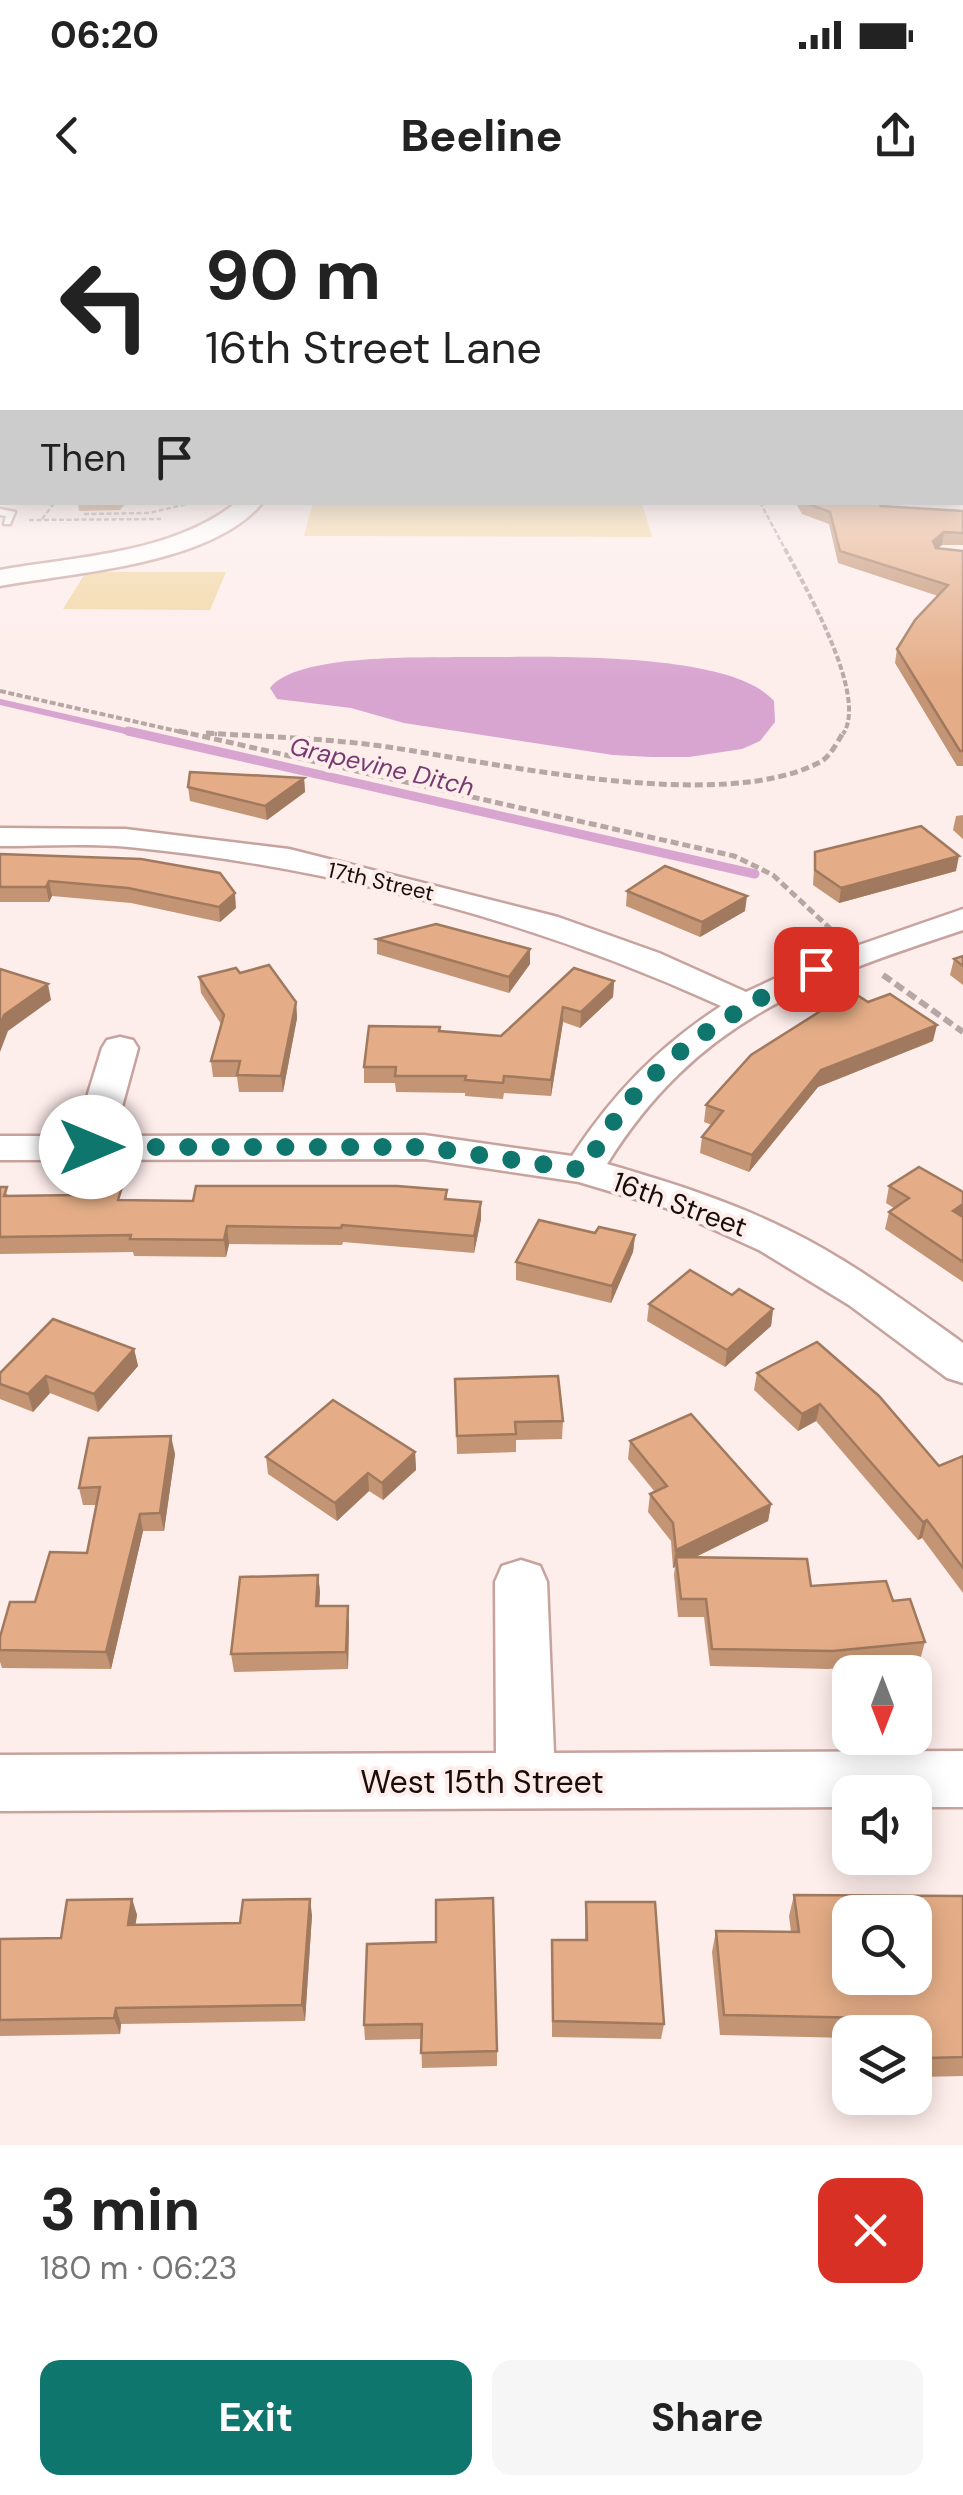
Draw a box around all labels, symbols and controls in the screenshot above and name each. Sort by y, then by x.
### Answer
text: 06:20 [50,10,159,60]
text: Beeline [400,106,563,165]
icon: back [40,108,95,163]
icon: share [868,108,923,163]
text: 90 m [205,230,381,321]
icon: left [40,240,170,370]
text: 16th Street Lane [205,318,542,377]
icon: arrive [147,430,202,485]
text: Then [40,433,127,483]
water label: Grapevine Ditch [287,729,477,804]
street label: 17th Street [325,855,437,908]
pin [774,927,859,1012]
icon: arrive [789,942,844,997]
position arrow [39,1095,143,1199]
street label: 16th Street [608,1163,752,1246]
north arrow [832,1655,932,1755]
map controls [832,1655,932,2115]
street label: West 15th Street [360,1761,604,1803]
button: sound [832,1775,932,1875]
button: search [832,1895,932,1995]
button: layers [832,2015,932,2115]
text: 3 min [40,2170,200,2249]
button: close [818,2178,923,2283]
text: 180 m · 06:23 [40,2247,238,2289]
button: Exit [40,2360,472,2475]
button: Share [492,2360,923,2475]

